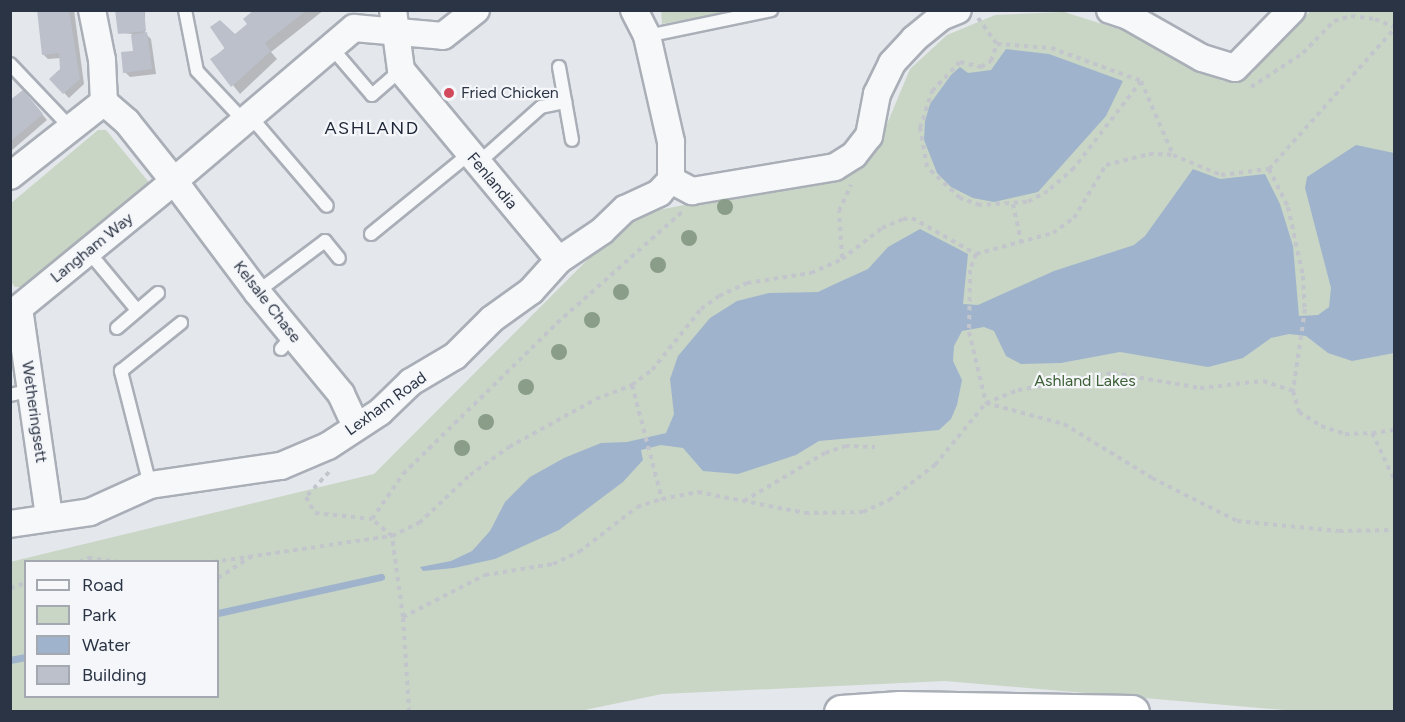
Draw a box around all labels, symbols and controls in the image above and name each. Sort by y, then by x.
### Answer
place label: Fried Chicken [461,83,559,103]
marker: Fried Chicken [442,86,456,100]
district label: ASHLAND [324,117,420,139]
street label: Fenlandia [463,149,521,213]
street label: Langham Way [47,209,137,287]
street label: Kelsale Chase [229,257,305,347]
street label: Wetheringsett [17,360,51,464]
street label: Lexham Road [341,368,431,440]
park label: Ashland Lakes [1034,371,1136,391]
legend [24,560,219,698]
text: Road [82,574,123,596]
text: Park [82,604,116,626]
text: Water [82,634,130,656]
text: Building [82,664,147,686]

